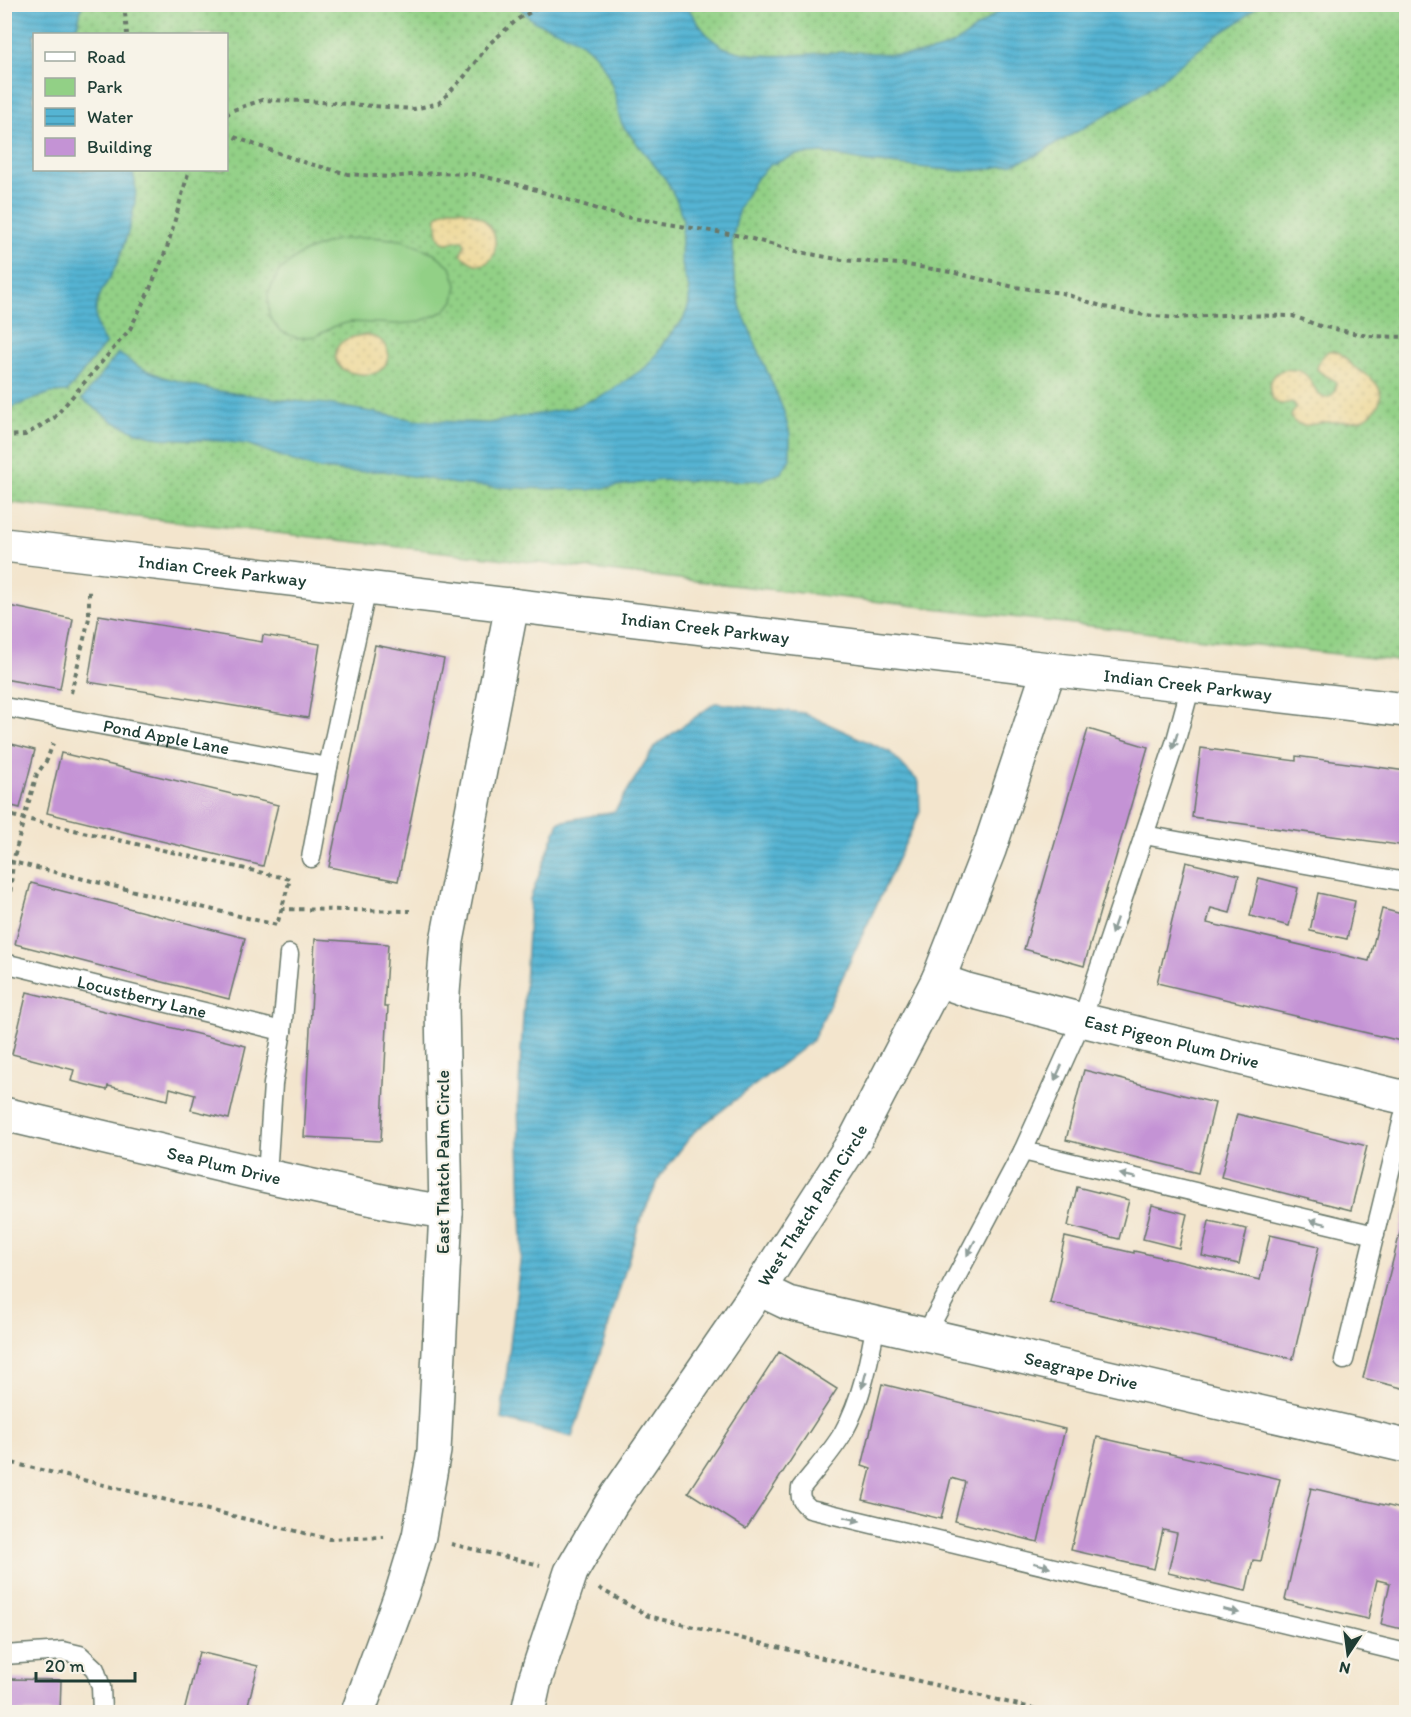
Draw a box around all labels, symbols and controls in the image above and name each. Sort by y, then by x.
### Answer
legend [33,33,228,171]
text: Road [87,46,126,68]
text: Park [87,76,122,98]
text: Water [87,106,133,128]
text: Building [87,136,153,158]
street label: Indian Creek Parkway [137,550,308,592]
street label: Indian Creek Parkway [620,607,791,649]
street label: Indian Creek Parkway [1102,664,1274,706]
street label: Pond Apple Lane [101,715,231,760]
one-way arrow [1170,732,1180,750]
one-way arrow [1108,917,1118,935]
street label: Locustberry Lane [75,970,209,1023]
street label: East Pigeon Plum Drive [1082,1010,1261,1073]
one-way arrow [1054,1065,1063,1082]
street label: East Thatch Palm Circle [432,1070,454,1254]
street label: West Thatch Palm Circle [753,1120,872,1290]
street label: Sea Plum Drive [165,1142,283,1190]
one-way arrow [1119,1171,1138,1181]
one-way arrow [1309,1216,1327,1226]
one-way arrow [966,1240,976,1257]
street label: Seagrape Drive [1022,1347,1140,1395]
one-way arrow [859,1371,868,1389]
one-way arrow [843,1514,861,1524]
one-way arrow [1032,1560,1051,1570]
one-way arrow [1222,1606,1240,1616]
north arrow [1318,1624,1378,1684]
scale bar [36,1645,135,1683]
text: 20 m [45,1655,85,1677]
text: N [1337,1658,1352,1679]

